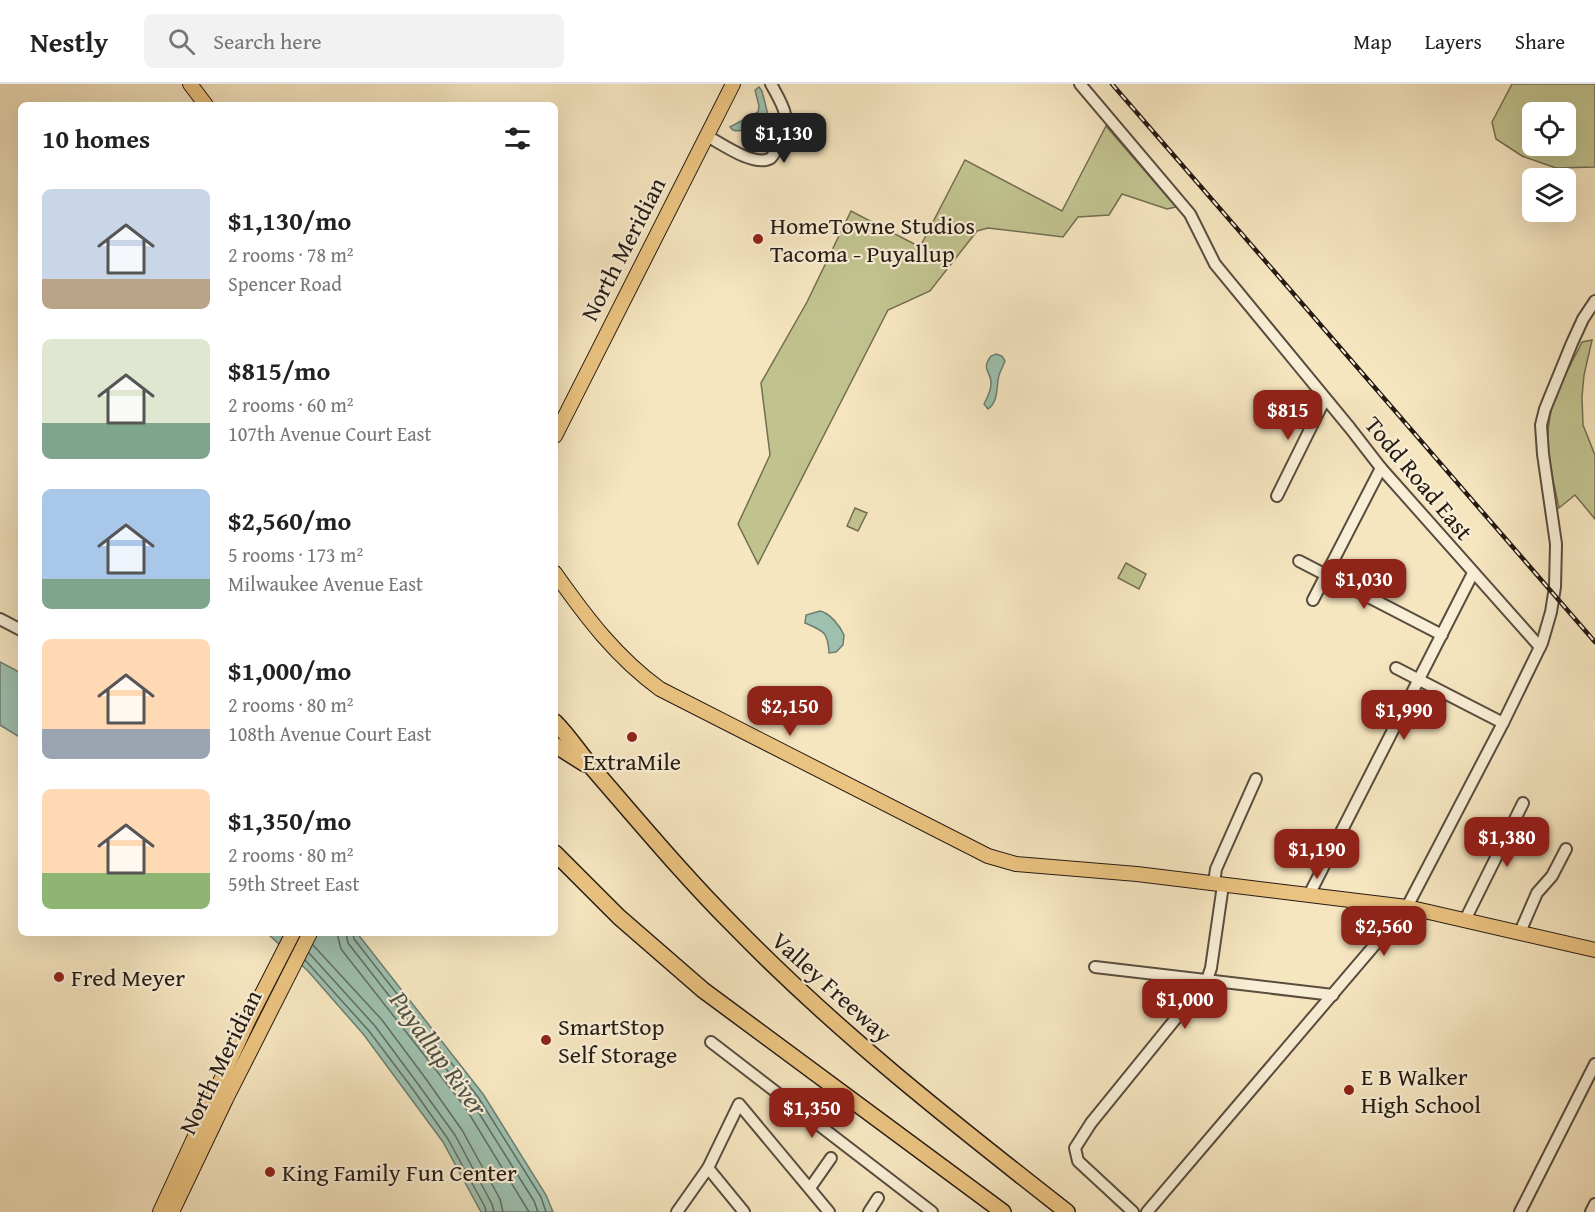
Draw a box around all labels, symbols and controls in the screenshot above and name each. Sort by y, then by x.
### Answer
search box [144,14,564,68]
text: Nestly [30,21,108,62]
icon: search [165,25,198,58]
text: Search here [213,25,322,57]
text: Map [1353,26,1392,57]
text: Layers [1425,26,1482,57]
text: Share [1515,26,1565,57]
map controls [1522,102,1576,222]
button: locate [1522,102,1576,156]
pin: $1,130 [735,113,833,164]
text: $1,130 [755,118,813,147]
text: 10 homes [42,119,150,158]
icon: filters [501,122,534,155]
button: layers [1522,168,1576,222]
street label: North Meridian [572,171,674,327]
text: $1,130/mo [228,201,351,240]
place label: HomeTowne Studios Tacoma - Puyallup [770,208,975,271]
icon: home [90,213,162,285]
marker: HomeTowne Studios Tacoma - Puyallup [751,232,765,246]
text: 2 rooms · 78 m² [228,240,354,269]
text: Spencer Road [228,269,342,298]
text: $815/mo [228,351,330,390]
icon: home [90,363,162,435]
text: 2 rooms · 60 m² [228,390,354,419]
pin: $815 [1252,390,1324,441]
text: $815 [1267,395,1309,424]
street label: Todd Road East [1357,408,1482,548]
text: 107th Avenue Court East [228,419,432,448]
text: $2,560/mo [228,501,351,540]
icon: home [90,513,162,585]
text: 5 rooms · 173 m² [228,540,363,569]
pin: $1,030 [1315,559,1413,610]
text: $1,030 [1335,564,1393,593]
text: Milwaukee Avenue East [228,569,423,598]
text: $1,000/mo [228,651,351,690]
icon: home [90,663,162,735]
pin: $2,150 [741,686,839,737]
text: 2 rooms · 80 m² [228,690,354,719]
pin: $1,990 [1355,690,1453,741]
text: $2,150 [761,691,819,720]
text: $1,990 [1375,695,1433,724]
text: 108th Avenue Court East [228,719,432,748]
marker: ExtraMile [625,730,639,744]
place label: ExtraMile [583,744,681,779]
text: $1,350/mo [228,801,351,840]
icon: home [90,813,162,885]
pin: $1,380 [1458,817,1556,868]
text: $1,380 [1478,822,1536,851]
pin: $1,190 [1268,829,1366,880]
text: $1,190 [1288,834,1346,863]
text: 2 rooms · 80 m² [228,840,354,869]
text: 59th Street East [228,869,360,898]
pin: $2,560 [1335,906,1433,957]
text: $2,560 [1355,911,1413,940]
street label: Valley Freeway [764,923,900,1051]
place label: Fred Meyer [71,960,185,995]
marker: Fred Meyer [52,970,66,984]
pin: $1,000 [1136,979,1234,1030]
water label: Puyallup River [380,982,498,1125]
street label: North Meridian [170,983,270,1140]
text: $1,000 [1156,984,1214,1013]
place label: SmartStop Self Storage [558,1009,677,1072]
marker: SmartStop Self Storage [539,1033,553,1047]
place label: E B Walker High School [1361,1059,1481,1122]
marker: E B Walker High School [1342,1083,1356,1097]
pin: $1,350 [763,1088,861,1139]
text: $1,350 [783,1093,841,1122]
place label: King Family Fun Center [282,1155,517,1190]
marker: King Family Fun Center [263,1165,277,1179]

